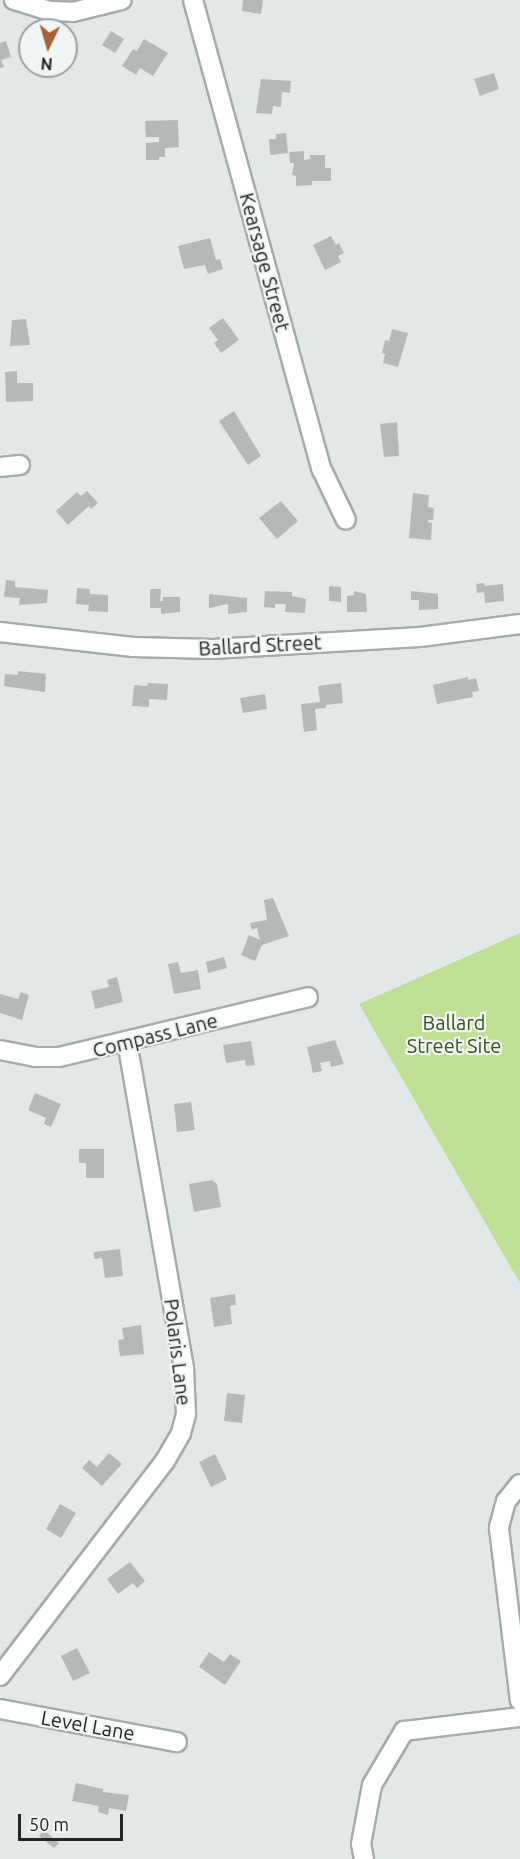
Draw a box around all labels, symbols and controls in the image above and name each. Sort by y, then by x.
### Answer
north arrow [18,18,78,78]
text: N [40,54,53,73]
street label: Kearsage Street [235,190,295,334]
street label: Ballard Street [198,630,322,660]
street label: Compass Lane [90,1008,220,1062]
park label: Ballard Street Site [407,1011,501,1058]
street label: Polaris Lane [160,1297,196,1407]
street label: Level Lane [39,1705,137,1745]
scale bar [21,1802,126,1840]
text: 50 m [29,1814,69,1834]

